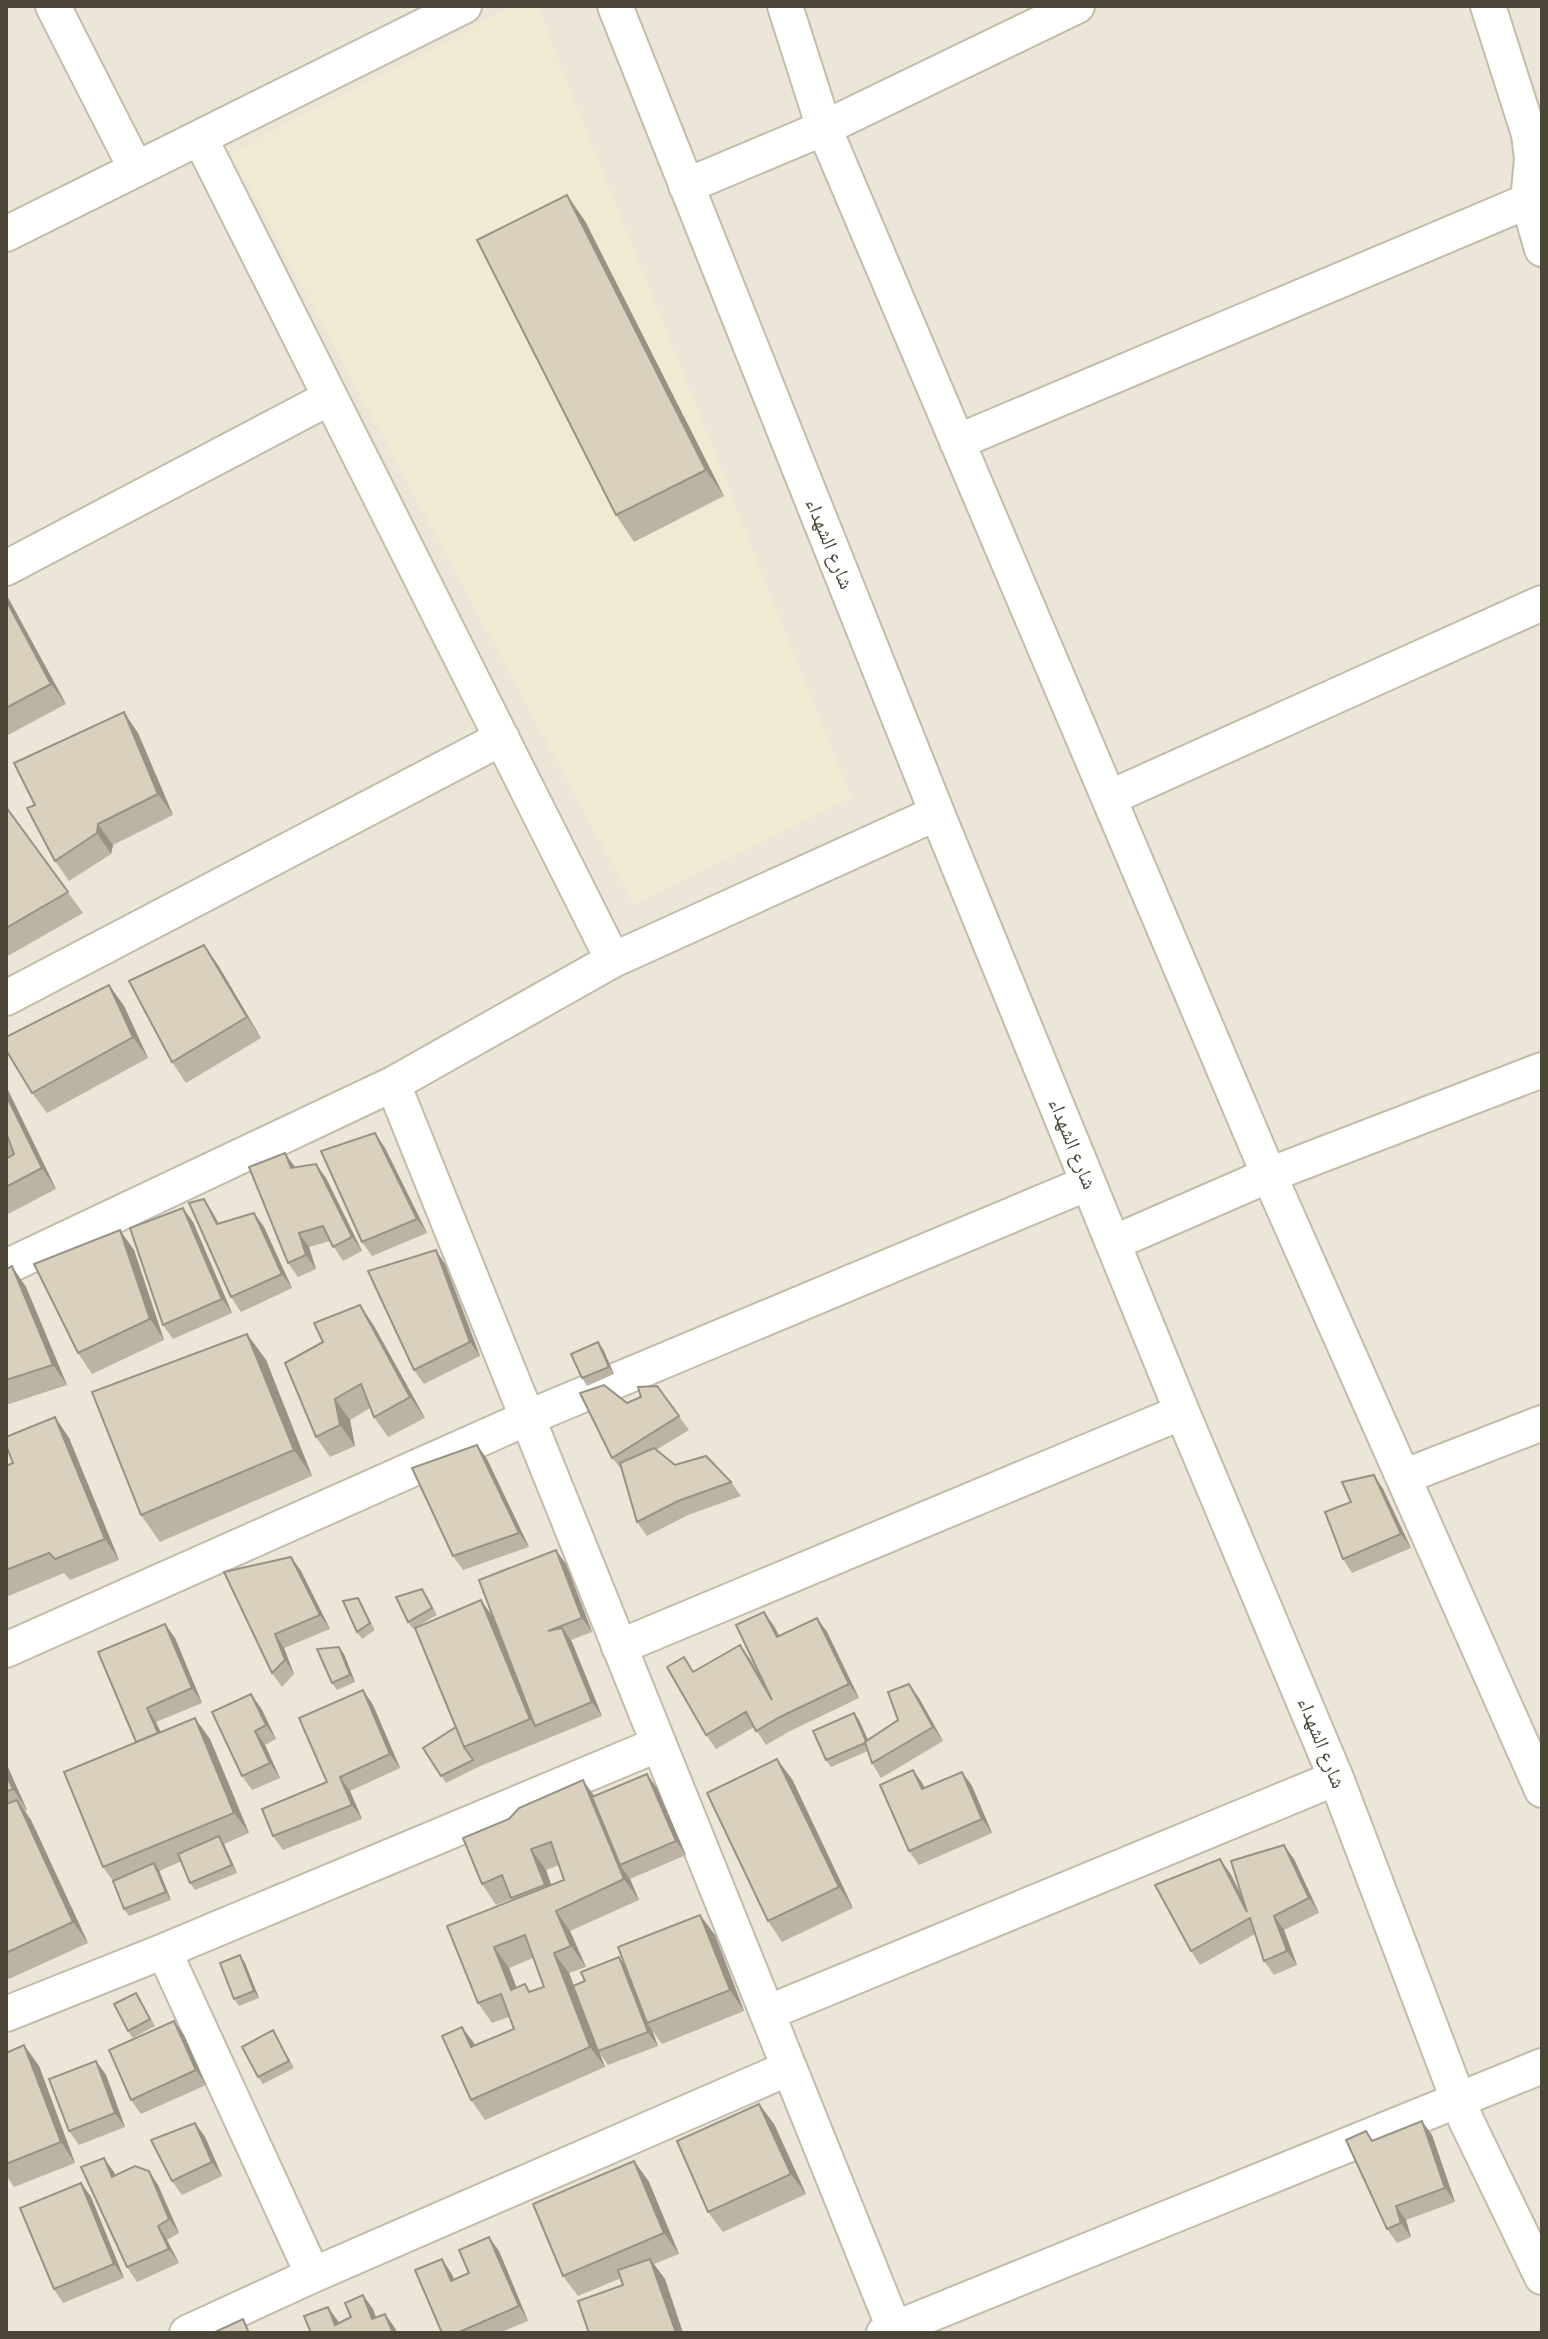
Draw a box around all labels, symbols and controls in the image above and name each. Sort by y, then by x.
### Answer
street label: شارع الشهداء [800,495,858,593]
street label: شارع الشهداء [1043,1095,1101,1193]
street label: شارع الشهداء [1292,1694,1350,1792]

